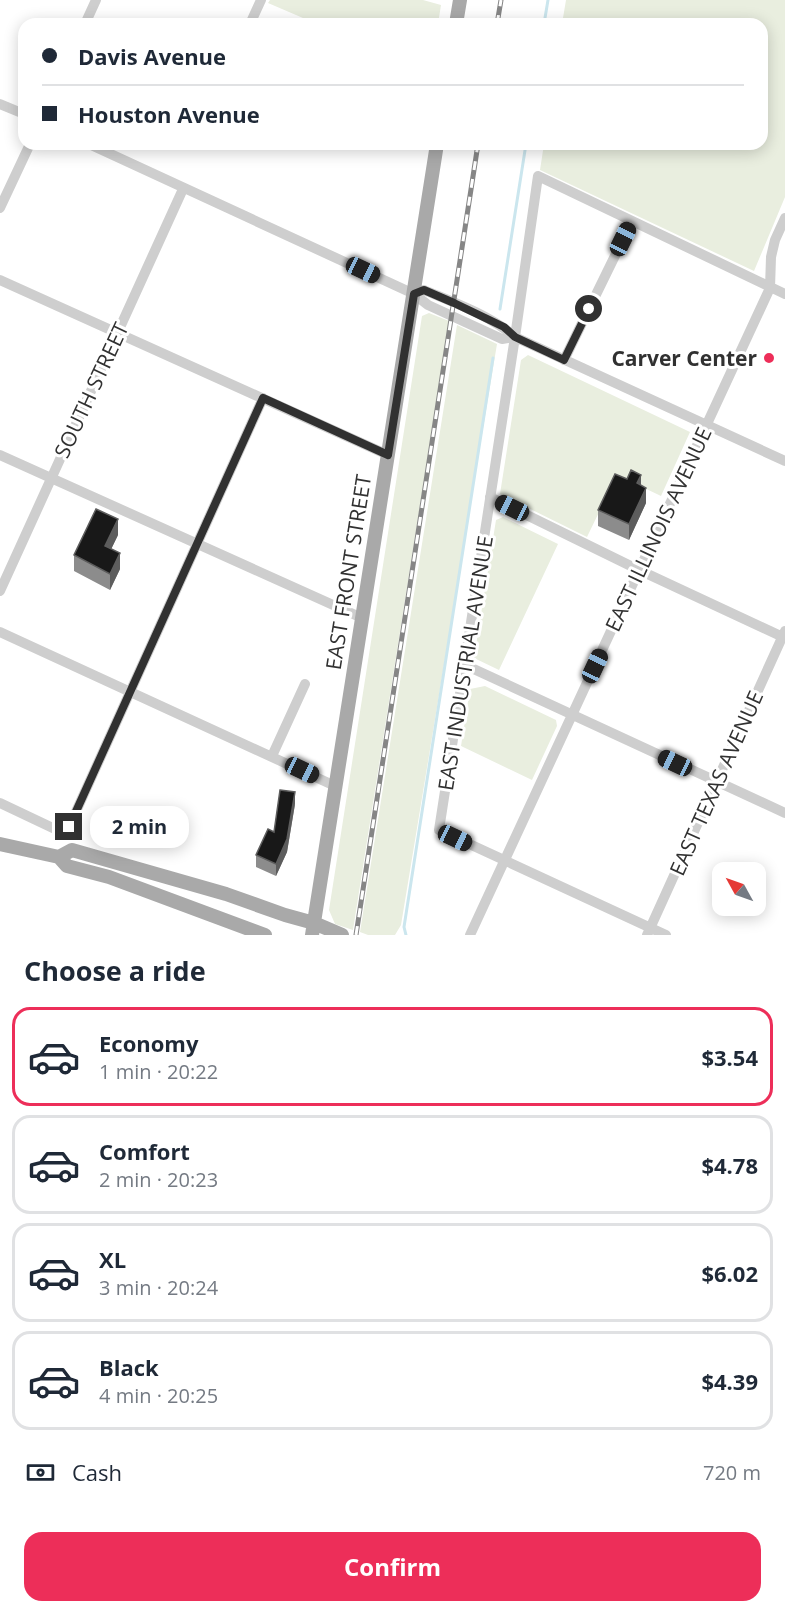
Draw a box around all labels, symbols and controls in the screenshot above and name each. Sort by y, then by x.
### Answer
text: Davis Avenue [78,41,226,71]
text: Houston Avenue [78,99,260,129]
car [607,219,639,259]
car [343,254,383,286]
route start [575,295,602,322]
street label: SOUTH STREET [47,317,135,462]
place label: Carver Center [611,344,757,372]
marker: Carver Center [762,351,776,365]
street label: EAST ILLINOIS AVENUE [598,422,718,636]
street label: EAST FRONT STREET [319,472,377,672]
car [492,492,532,524]
street label: EAST INDUSTRIAL AVENUE [431,534,499,792]
car [579,646,611,686]
street label: EAST TEXAS AVENUE [663,686,769,880]
car [655,747,695,779]
car [282,754,322,786]
callout: 2 min [90,806,189,848]
route end [55,813,82,840]
text: 2 min [112,813,167,840]
car [435,822,475,854]
north arrow [712,862,766,916]
map controls [712,862,766,916]
text: Choose a ride [24,952,206,989]
text: Economy [99,1028,198,1058]
icon: car [27,1030,81,1084]
text: $3.54 [701,1042,758,1072]
text: 1 min · 20:22 [99,1058,218,1085]
text: Comfort [99,1136,190,1166]
icon: car [27,1138,81,1192]
text: $4.78 [701,1150,758,1180]
text: 2 min · 20:23 [99,1166,218,1193]
text: XL [99,1244,126,1274]
icon: car [27,1246,81,1300]
text: $6.02 [701,1258,758,1288]
text: 3 min · 20:24 [99,1274,218,1301]
text: Black [99,1352,159,1382]
icon: car [27,1354,81,1408]
text: $4.39 [701,1366,758,1396]
text: 4 min · 20:25 [99,1382,218,1409]
icon: cash [24,1456,57,1489]
text: Cash [72,1457,122,1487]
text: 720 m [703,1459,761,1486]
button: Confirm [24,1532,761,1601]

